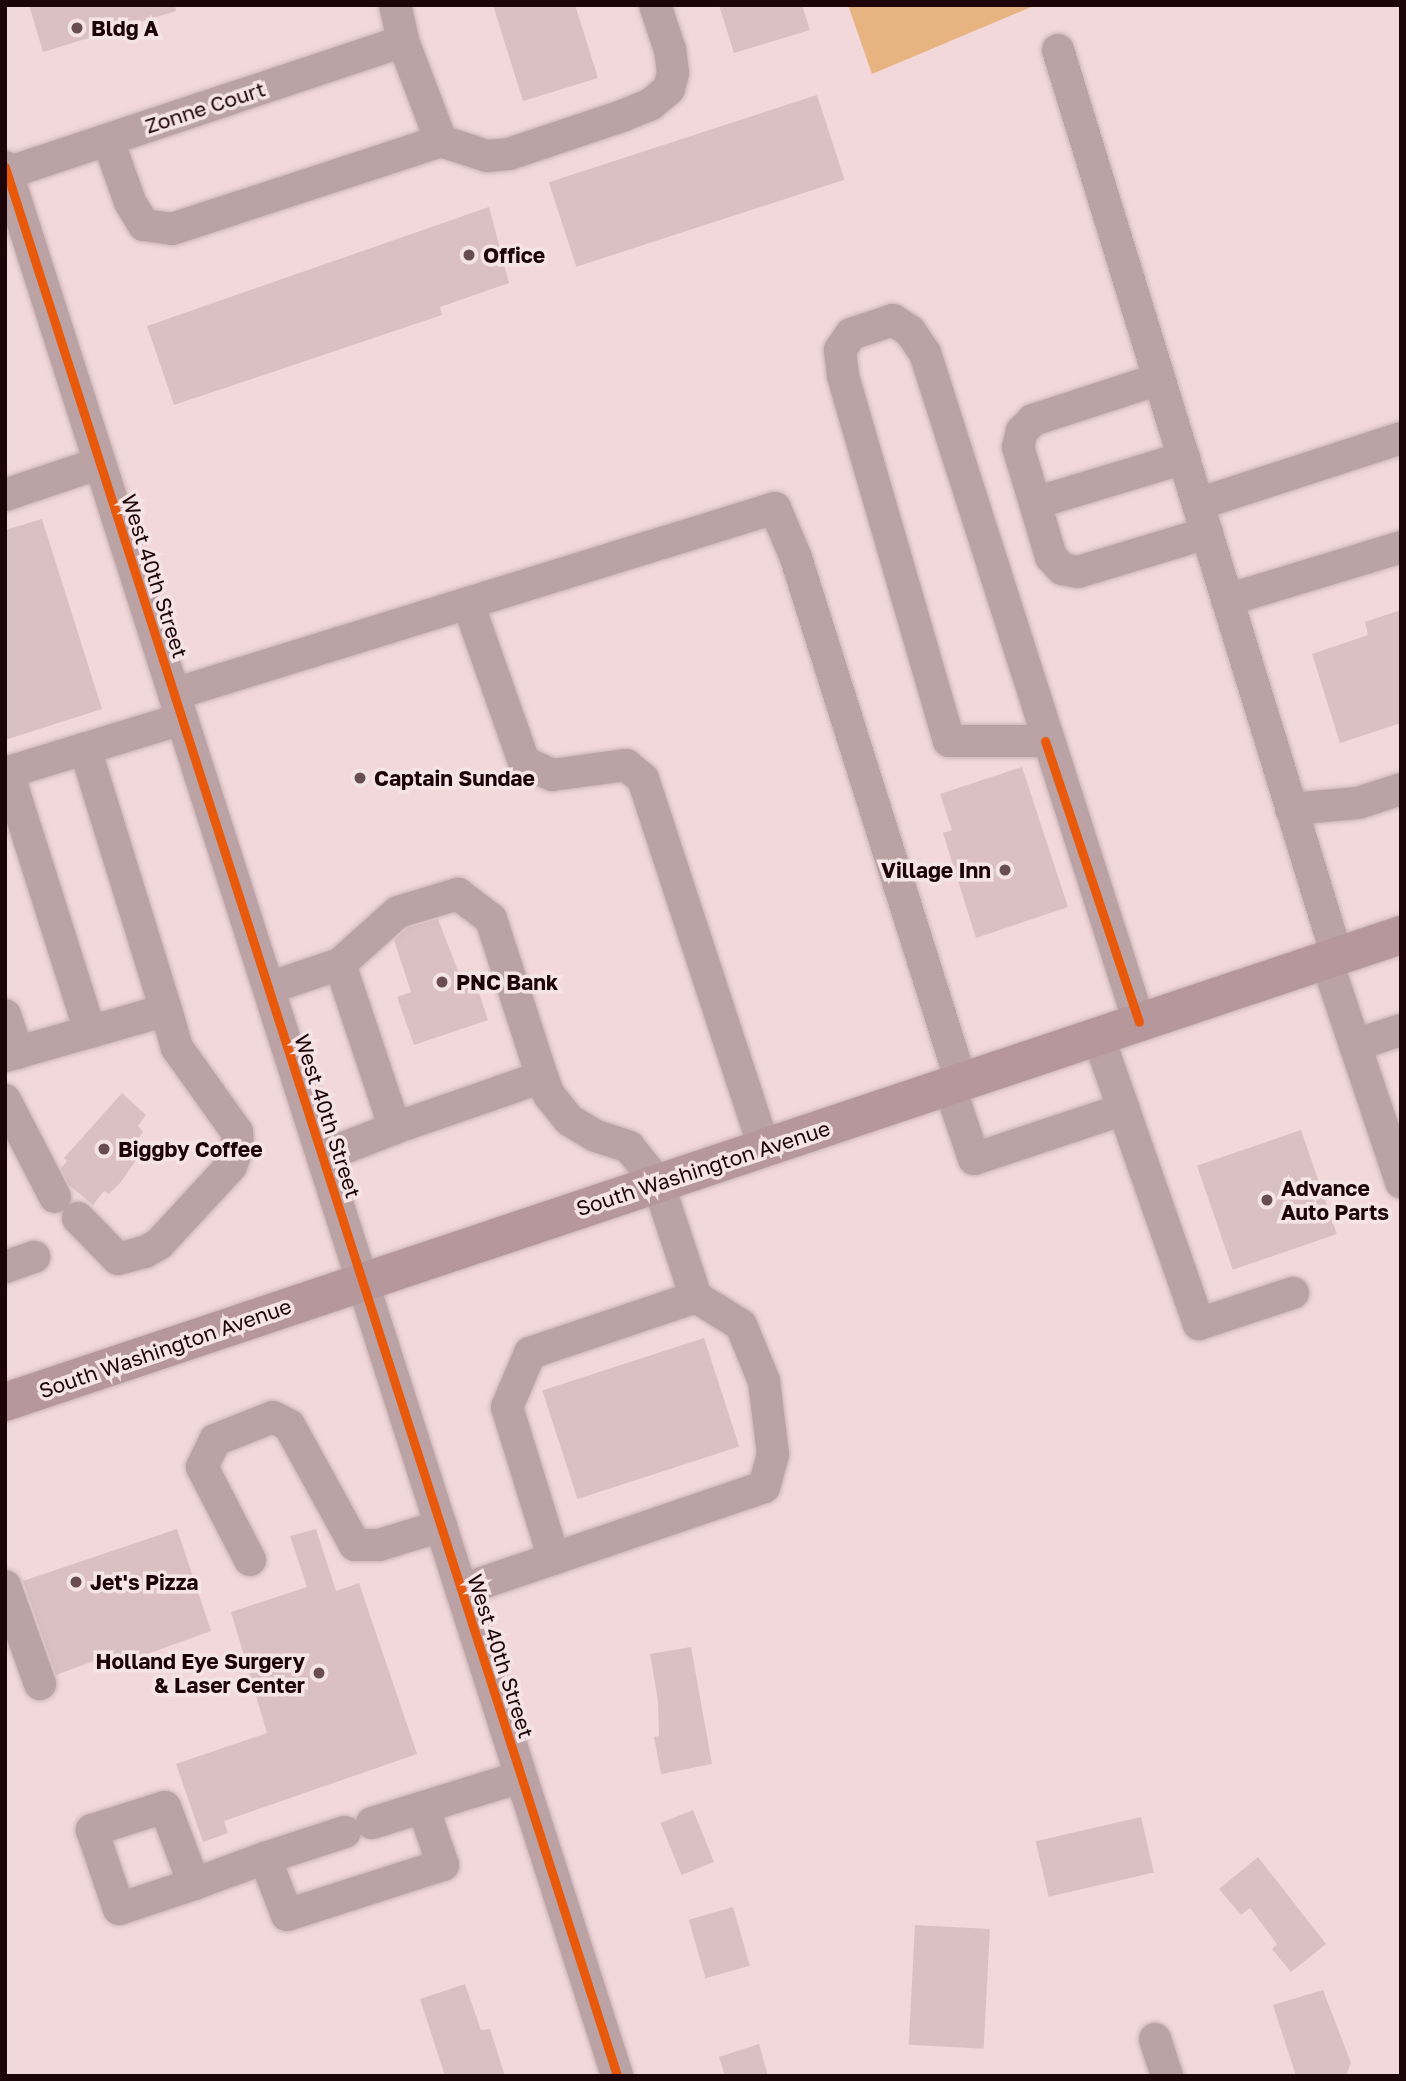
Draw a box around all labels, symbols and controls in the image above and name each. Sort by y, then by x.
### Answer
place label: Bldg A [91,15,159,41]
marker: Bldg A [69,20,85,36]
street label: Zonne Court [142,76,268,138]
place label: Office [483,242,545,268]
marker: Office [461,247,477,263]
street label: West 40th Street [117,491,193,661]
place label: Captain Sundae [374,765,535,791]
marker: Captain Sundae [352,770,368,786]
place label: Village Inn [881,857,991,883]
marker: Village Inn [997,862,1013,878]
place label: PNC Bank [456,969,558,995]
marker: PNC Bank [434,974,450,990]
street label: West 40th Street [290,1031,366,1201]
street label: South Washington Avenue [573,1115,833,1221]
place label: Biggby Coffee [118,1136,263,1162]
marker: Biggby Coffee [96,1141,112,1157]
place label: Advance Auto Parts [1281,1175,1389,1225]
marker: Advance Auto Parts [1259,1192,1275,1208]
street label: South Washington Avenue [35,1293,295,1403]
place label: Jet's Pizza [90,1569,199,1595]
street label: West 40th Street [463,1571,539,1741]
marker: Jet's Pizza [68,1574,84,1590]
place label: Holland Eye Surgery & Laser Center [96,1648,305,1698]
marker: Holland Eye Surgery & Laser Center [311,1665,327,1681]

